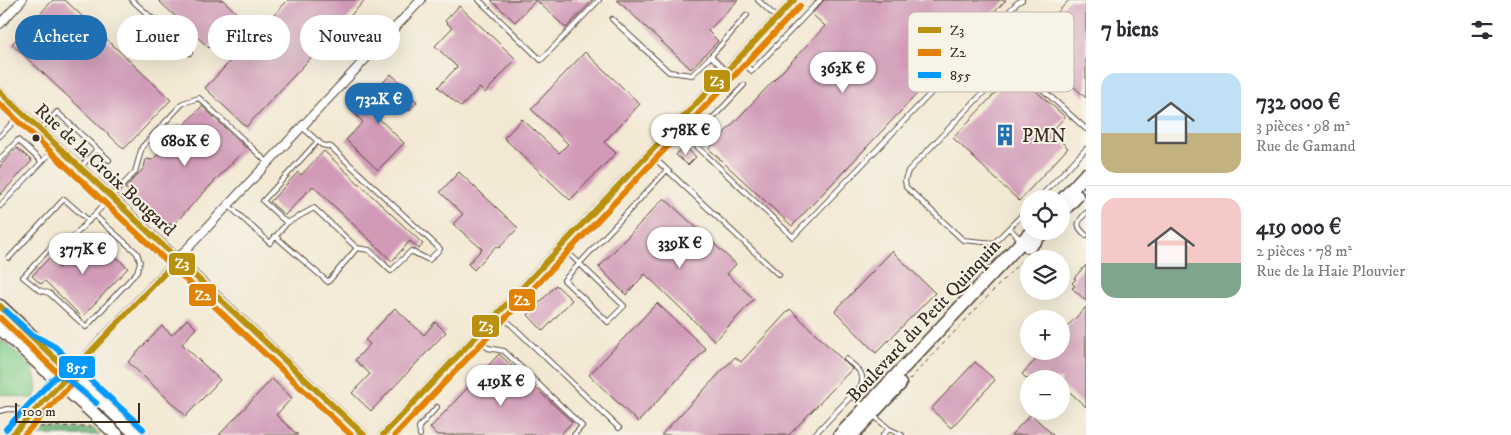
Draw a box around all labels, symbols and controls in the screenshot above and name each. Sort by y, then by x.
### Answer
legend [908,12,1074,92]
chip: Acheter [15,15,107,60]
chip: Louer [117,15,198,60]
chip: Filtres [208,15,290,60]
chip: Nouveau [300,15,400,60]
icon: filters [1468,16,1496,44]
text: 7 biens [1101,17,1159,43]
text: Z3 [950,22,964,40]
text: Z2 [950,44,966,62]
pin: 363K € [802,52,884,94]
text: 363K € [821,58,865,78]
text: 855 [950,67,971,85]
line badge: Z3 [703,69,731,93]
text: Z3 [710,73,724,91]
pin: 732K € [338,82,420,125]
text: 732K € [356,89,402,109]
text: 732 000 € [1256,90,1340,116]
icon: home [1141,93,1201,153]
street label: Rue de la Croix Bougard [30,99,181,242]
pin: 578K € [645,114,727,156]
text: 3 pièces · 98 m² [1256,116,1350,136]
text: 578K € [662,120,710,140]
building icon: PMN [992,122,1018,148]
pin: 680K € [144,124,226,167]
place label: PMN [1022,125,1066,148]
text: 680K € [161,131,210,151]
unlabelled marker [31,133,41,143]
text: Rue de Gamand [1256,136,1356,156]
map controls [1020,190,1070,420]
button: locate [1020,190,1070,240]
text: 419 000 € [1256,215,1341,241]
icon: home [1141,218,1201,278]
pin: 339K € [639,226,721,269]
pin: 377K € [42,232,124,275]
text: 339K € [658,233,702,253]
street label: Boulevard du Petit Quinquin [842,235,1007,408]
text: 377K € [60,239,106,259]
text: 2 pièces · 78 m² [1256,241,1352,261]
button: layers [1020,250,1070,300]
line badge: Z3 [168,252,196,276]
text: Z3 [175,255,189,273]
text: Rue de la Haie Plouvier [1256,261,1405,281]
line badge: Z2 [188,283,217,307]
text: Z2 [195,287,212,305]
line badge: Z2 [508,288,536,312]
text: Z2 [514,292,531,310]
button: + [1020,310,1070,360]
line badge: Z3 [471,314,500,338]
text: Z3 [479,318,493,336]
line badge: 855 [58,355,96,379]
text: 855 [67,359,87,377]
pin: 419K € [460,364,542,407]
button: − [1020,370,1070,420]
text: 419K € [477,371,525,391]
scale bar [15,400,140,423]
text: 100 m [22,403,56,421]

